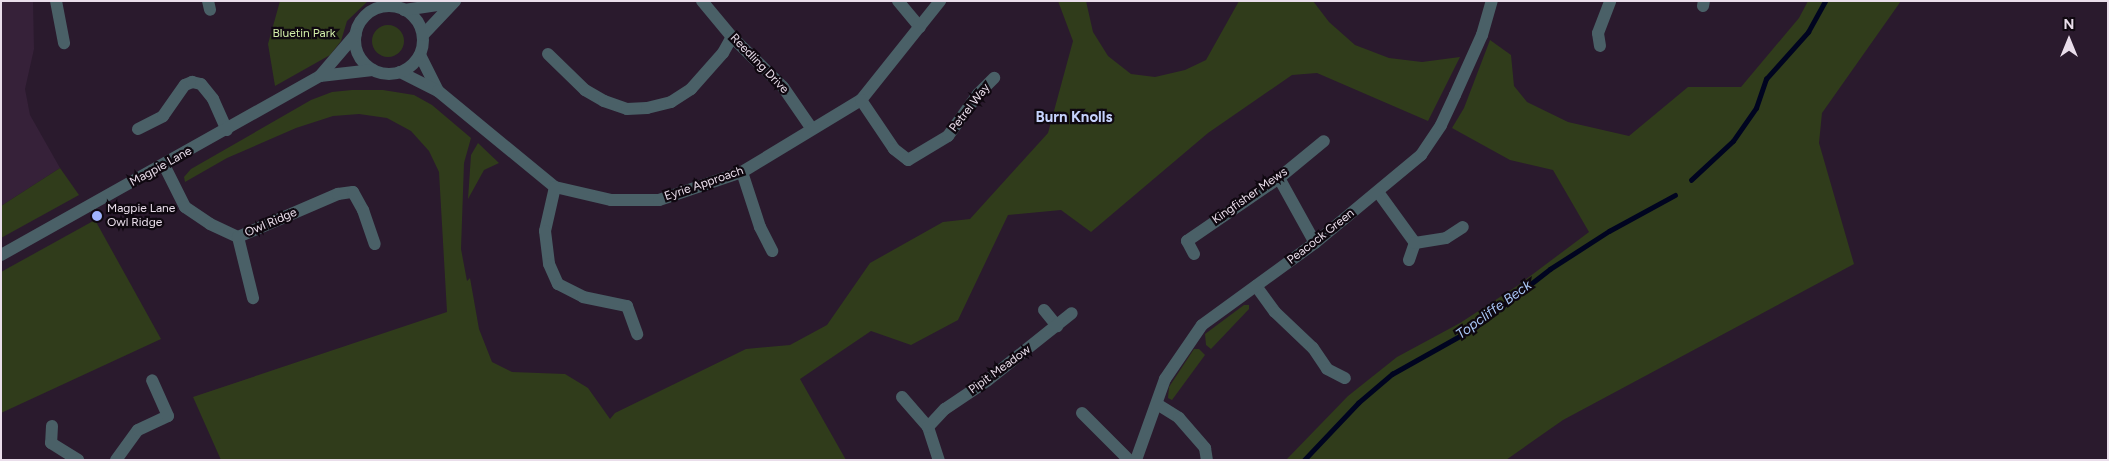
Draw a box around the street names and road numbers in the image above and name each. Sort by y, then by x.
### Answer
street label: Reedling Drive [727,31,791,97]
street label: Petrel Way [947,81,993,135]
street label: Magpie Lane [128,144,194,190]
street label: Eyrie Approach [663,164,745,204]
street label: Kingfisher Mews [1210,165,1290,227]
street label: Owl Ridge [243,206,299,240]
street label: Peacock Green [1285,206,1357,268]
street label: Pipit Meadow [966,343,1034,397]

